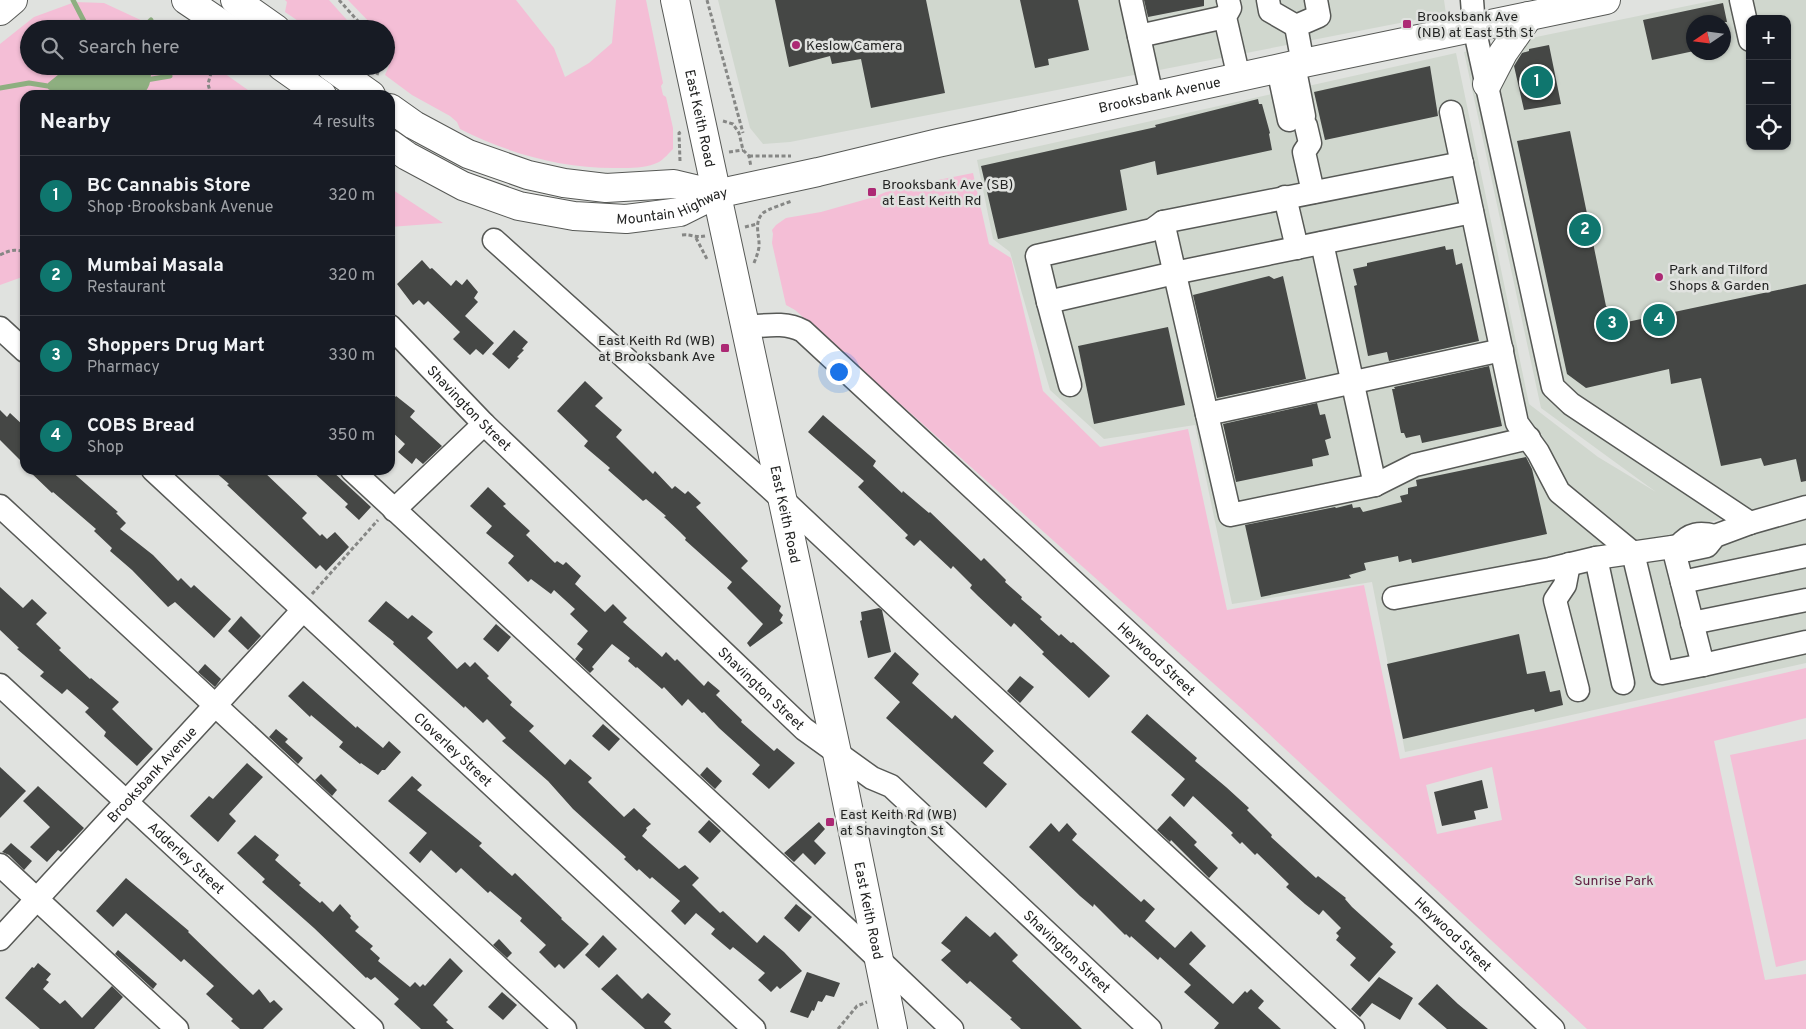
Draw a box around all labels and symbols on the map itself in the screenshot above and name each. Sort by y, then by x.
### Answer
place label: Brooksbank Ave (NB) at East 5th St [1417,9,1534,42]
north arrow [1686,15,1731,60]
marker: Brooksbank Ave (NB) at East 5th St [1401,18,1413,30]
place label: Keslow Camera [806,38,902,55]
marker: Keslow Camera [790,39,802,51]
pin: 1 [1521,63,1553,101]
street label: East Keith Road [680,68,718,169]
street label: Brooksbank Avenue [1097,74,1222,118]
place label: Brooksbank Ave (SB) at East Keith Rd [882,177,1013,210]
street label: Mountain Highway [616,185,729,229]
marker: Brooksbank Ave (SB) at East Keith Rd [866,186,878,198]
pin: 2 [1569,211,1601,249]
place label: Park and Tilford Shops & Garden [1669,262,1769,295]
marker: Park and Tilford Shops & Garden [1653,271,1665,283]
pin: 4 [1643,301,1675,339]
pin: 3 [1596,305,1628,343]
place label: East Keith Rd (WB) at Brooksbank Ave [598,333,715,366]
marker: East Keith Rd (WB) at Brooksbank Ave [719,342,731,354]
your location [826,359,852,385]
street label: Shavington Street [423,363,514,455]
street label: East Keith Road [765,464,803,565]
street label: Heywood Street [1113,619,1198,700]
street label: Shavington Street [714,644,807,735]
street label: Cloverley Street [409,710,495,791]
street label: Brooksbank Avenue [104,724,201,827]
place label: East Keith Rd (WB) at Shavington St [840,807,957,840]
marker: East Keith Rd (WB) at Shavington St [824,816,836,828]
street label: Adderley Street [144,819,227,898]
street label: East Keith Road [849,860,886,961]
park label: Sunrise Park [1574,873,1654,890]
street label: Heywood Street [1410,895,1494,976]
street label: Shavington Street [1019,908,1113,997]

